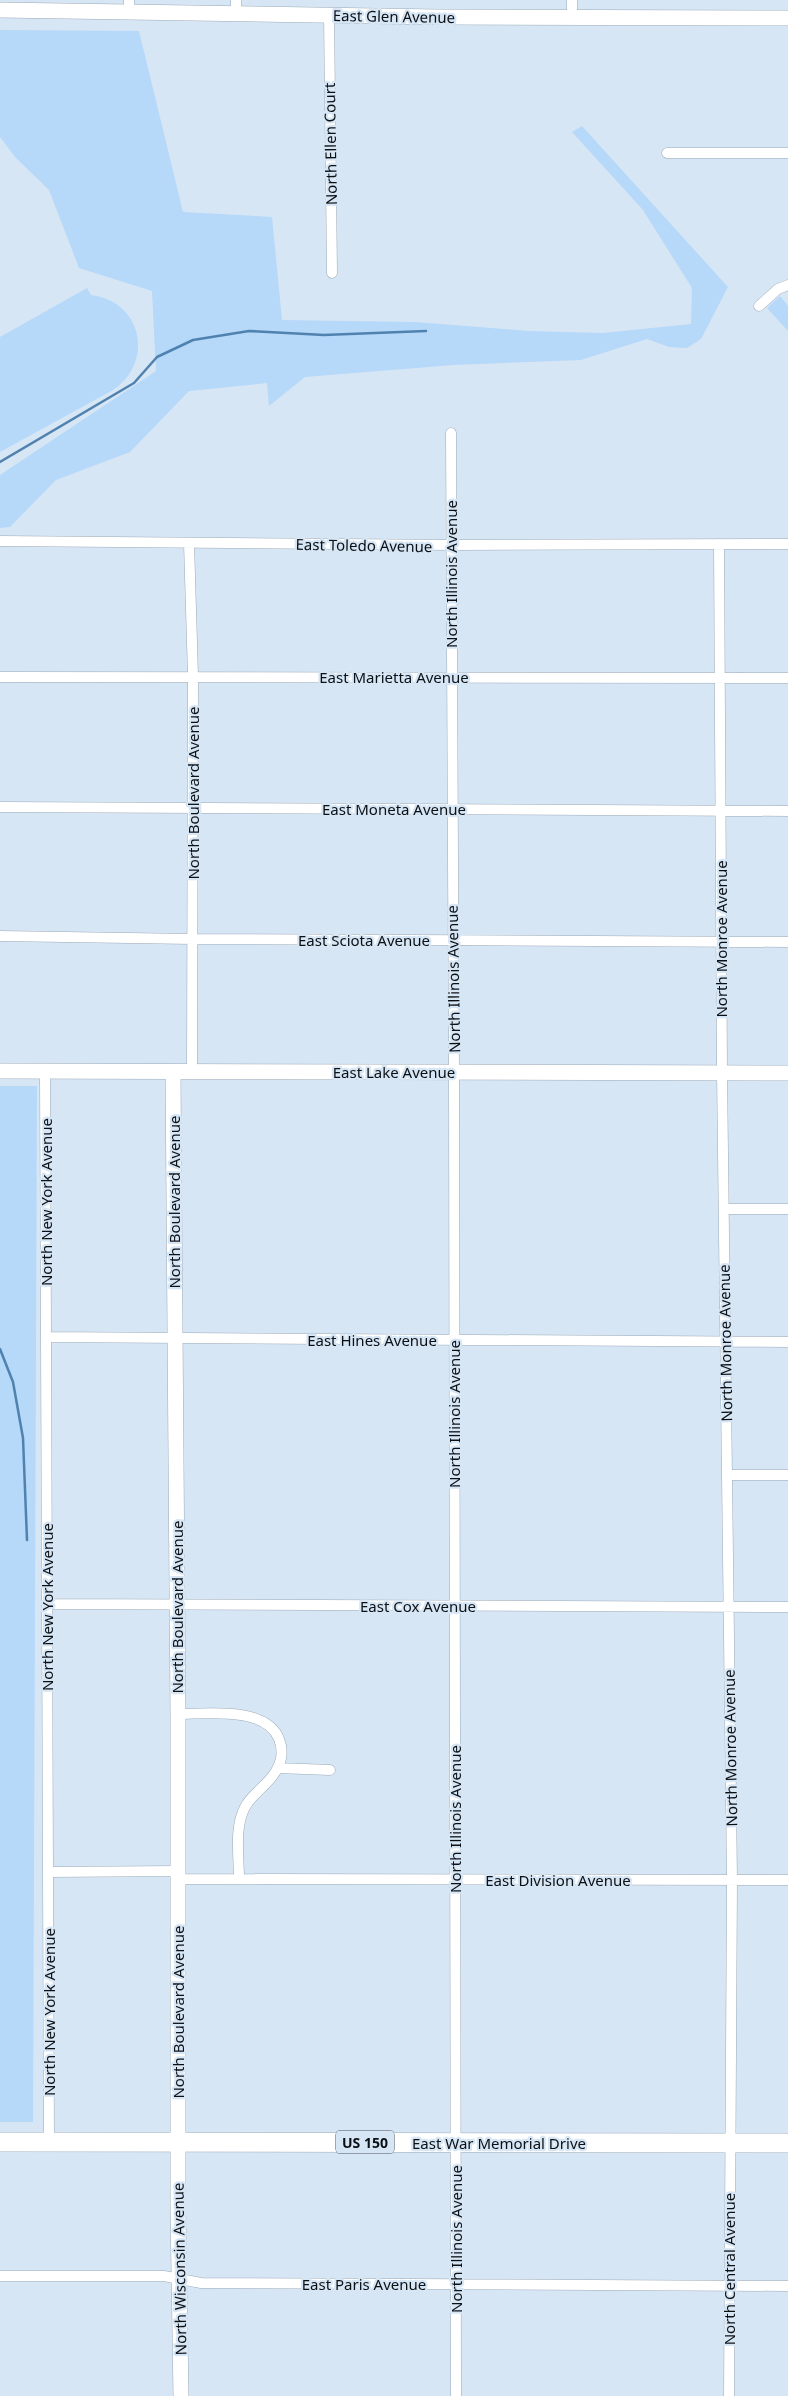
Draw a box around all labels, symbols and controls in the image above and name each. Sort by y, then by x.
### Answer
street label: East Glen Avenue [333,5,455,27]
street label: North Ellen Court [319,82,341,205]
street label: North Illinois Avenue [441,500,461,648]
street label: East Toledo Avenue [295,534,433,556]
street label: East Marietta Avenue [319,667,469,687]
street label: North Boulevard Avenue [183,706,203,880]
street label: East Moneta Avenue [322,799,466,819]
street label: North Monroe Avenue [711,860,731,1018]
street label: North Illinois Avenue [442,905,464,1053]
street label: East Sciota Avenue [298,930,430,950]
street label: East Lake Avenue [333,1062,455,1082]
street label: North Boulevard Avenue [164,1115,184,1289]
street label: North New York Avenue [36,1118,56,1286]
street label: North Monroe Avenue [714,1264,736,1422]
street label: East Hines Avenue [307,1330,437,1350]
street label: North Illinois Avenue [444,1340,464,1488]
street label: North Boulevard Avenue [167,1520,187,1694]
street label: North New York Avenue [37,1523,57,1691]
street label: East Cox Avenue [360,1596,476,1616]
street label: North Monroe Avenue [719,1669,741,1827]
street label: North Illinois Avenue [445,1745,465,1893]
street label: East Division Avenue [485,1870,631,1890]
street label: North Boulevard Avenue [168,1925,188,2099]
street label: North New York Avenue [39,1928,59,2096]
road number: US 150 [336,2130,394,2154]
street label: East War Memorial Drive [412,2133,586,2153]
street label: North Illinois Avenue [446,2165,466,2313]
street label: North Wisconsin Avenue [167,2182,191,2356]
street label: North Central Avenue [719,2193,739,2345]
street label: East Paris Avenue [302,2274,426,2294]

